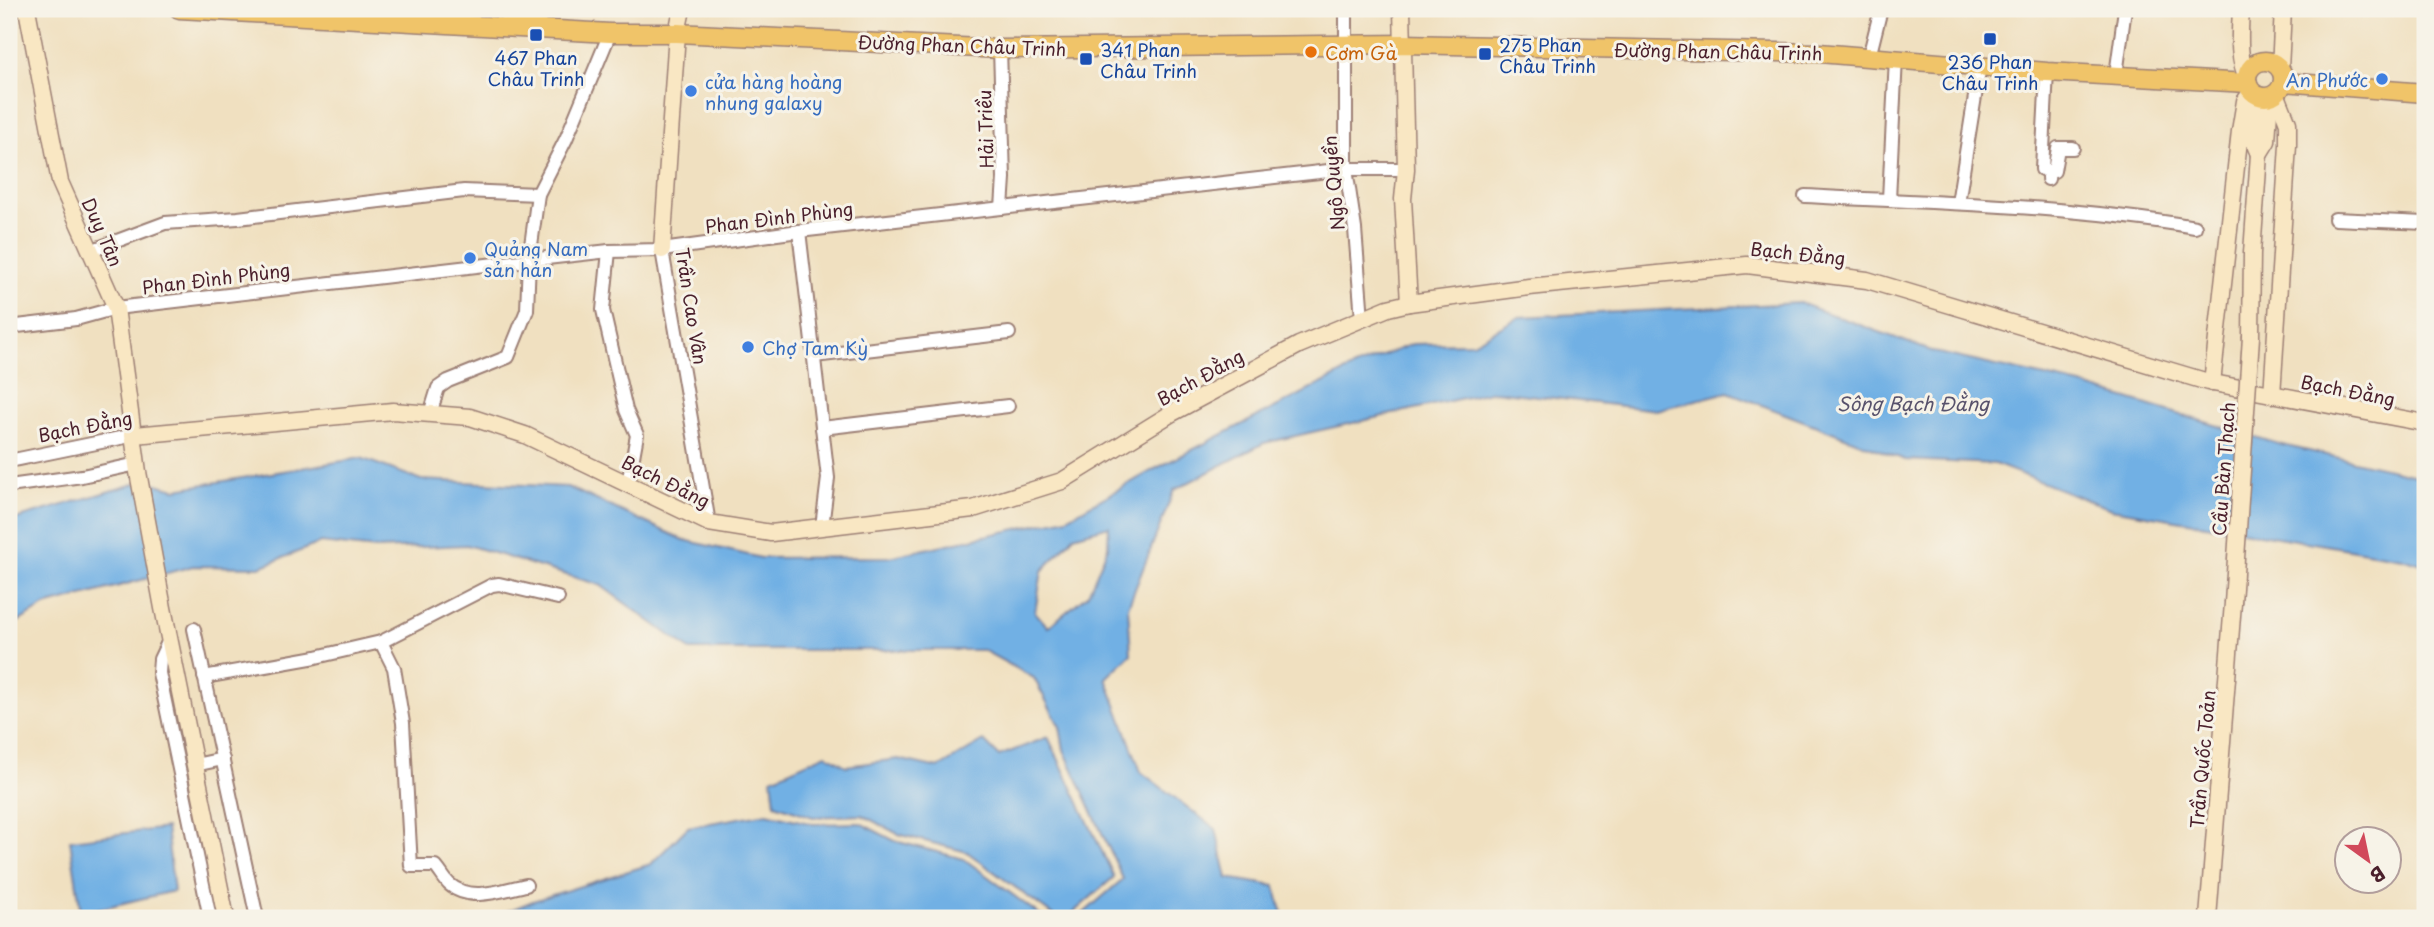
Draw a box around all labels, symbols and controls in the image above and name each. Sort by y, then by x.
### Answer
marker: 467 Phan Châu Trinh [528,27,544,43]
street label: Đường Phan Châu Trinh [857,28,1067,62]
place label: 275 Phan Châu Trinh [1499,31,1596,79]
marker: 236 Phan Châu Trinh [1982,31,1998,47]
place label: 341 Phan Châu Trinh [1100,36,1197,84]
street label: Đường Phan Châu Trinh [1614,36,1822,66]
place label: Cơm Gà [1325,39,1398,66]
place label: 467 Phan Châu Trinh [487,44,585,92]
marker: Cơm Gà [1303,44,1319,60]
marker: 275 Phan Châu Trinh [1477,46,1493,62]
place label: 236 Phan Châu Trinh [1941,48,2039,96]
marker: 341 Phan Châu Trinh [1078,51,1094,67]
place label: An Phước [2286,66,2368,93]
place label: cửa hàng hoàng nhung galaxy [705,68,842,116]
marker: An Phước [2374,71,2390,87]
marker: cửa hàng hoàng nhung galaxy [683,83,699,99]
street label: Hải Triều [970,89,1000,169]
street label: Ngô Quyền [1315,134,1351,232]
street label: Duy Tân [76,193,130,271]
street label: Phan Đình Phùng [703,195,855,239]
place label: Quảng Nam sản hản [484,235,588,283]
street label: Bạch Đằng [1749,235,1847,271]
street label: Trần Cao Vân [669,246,715,366]
marker: Quảng Nam sản hản [462,250,478,266]
street label: Phan Đình Phùng [140,256,292,300]
place label: Chợ Tam Kỳ [762,334,868,361]
marker: Chợ Tam Kỳ [740,339,756,355]
street label: Bạch Đằng [1152,342,1248,412]
street label: Bạch Đằng [2299,368,2397,412]
water label: Sông Bạch Đằng [1837,389,1990,417]
street label: Cầu Bàn Thạch [2205,401,2241,537]
street label: Bạch Đằng [36,404,134,448]
street label: Bạch Đằng [617,448,715,514]
street label: Trần Quốc Toản [2182,688,2222,830]
north arrow [2332,825,2402,895]
text: B [2365,860,2391,890]

